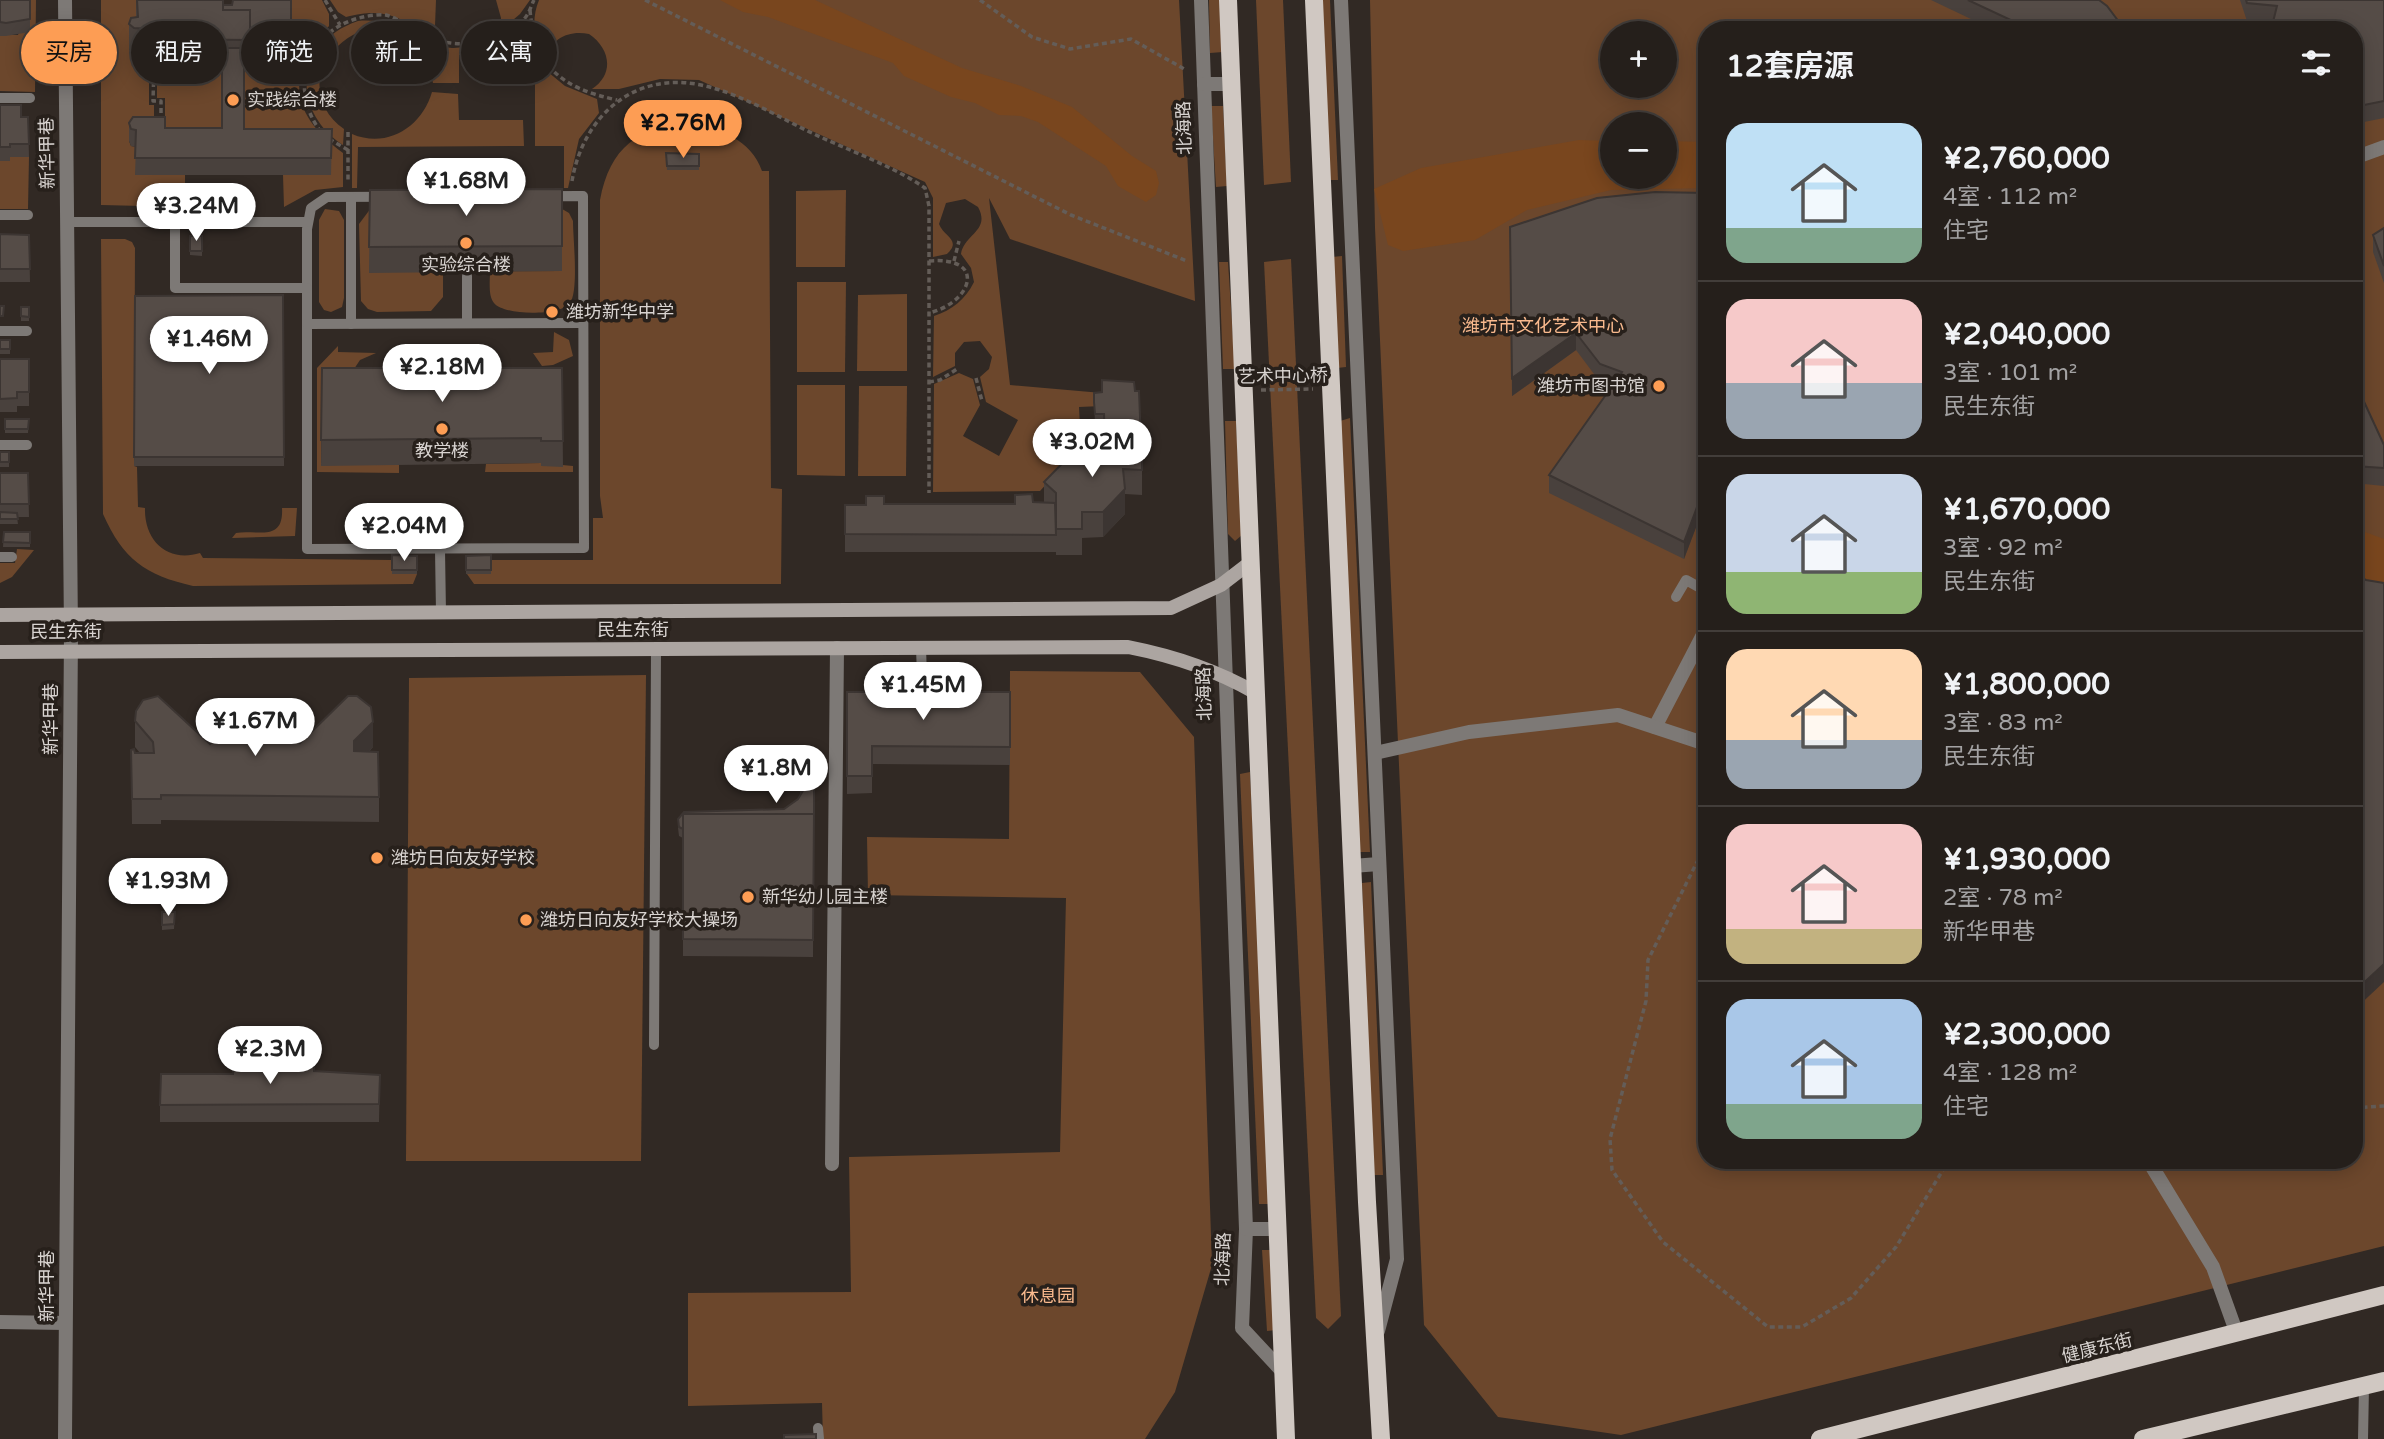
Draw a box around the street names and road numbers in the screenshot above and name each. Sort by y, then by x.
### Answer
street label: 北海路 [1172,101,1196,155]
street label: 新华甲巷 [35,117,59,189]
street label: 艺术中心桥 [1238,364,1328,388]
street label: 民生东街 [597,619,669,641]
street label: 民生东街 [30,621,102,643]
street label: 北海路 [1192,667,1216,721]
street label: 新华甲巷 [40,683,62,755]
street label: 北海路 [1211,1232,1235,1286]
street label: 新华甲巷 [36,1250,58,1322]
street label: 健康东街 [2059,1329,2135,1367]

